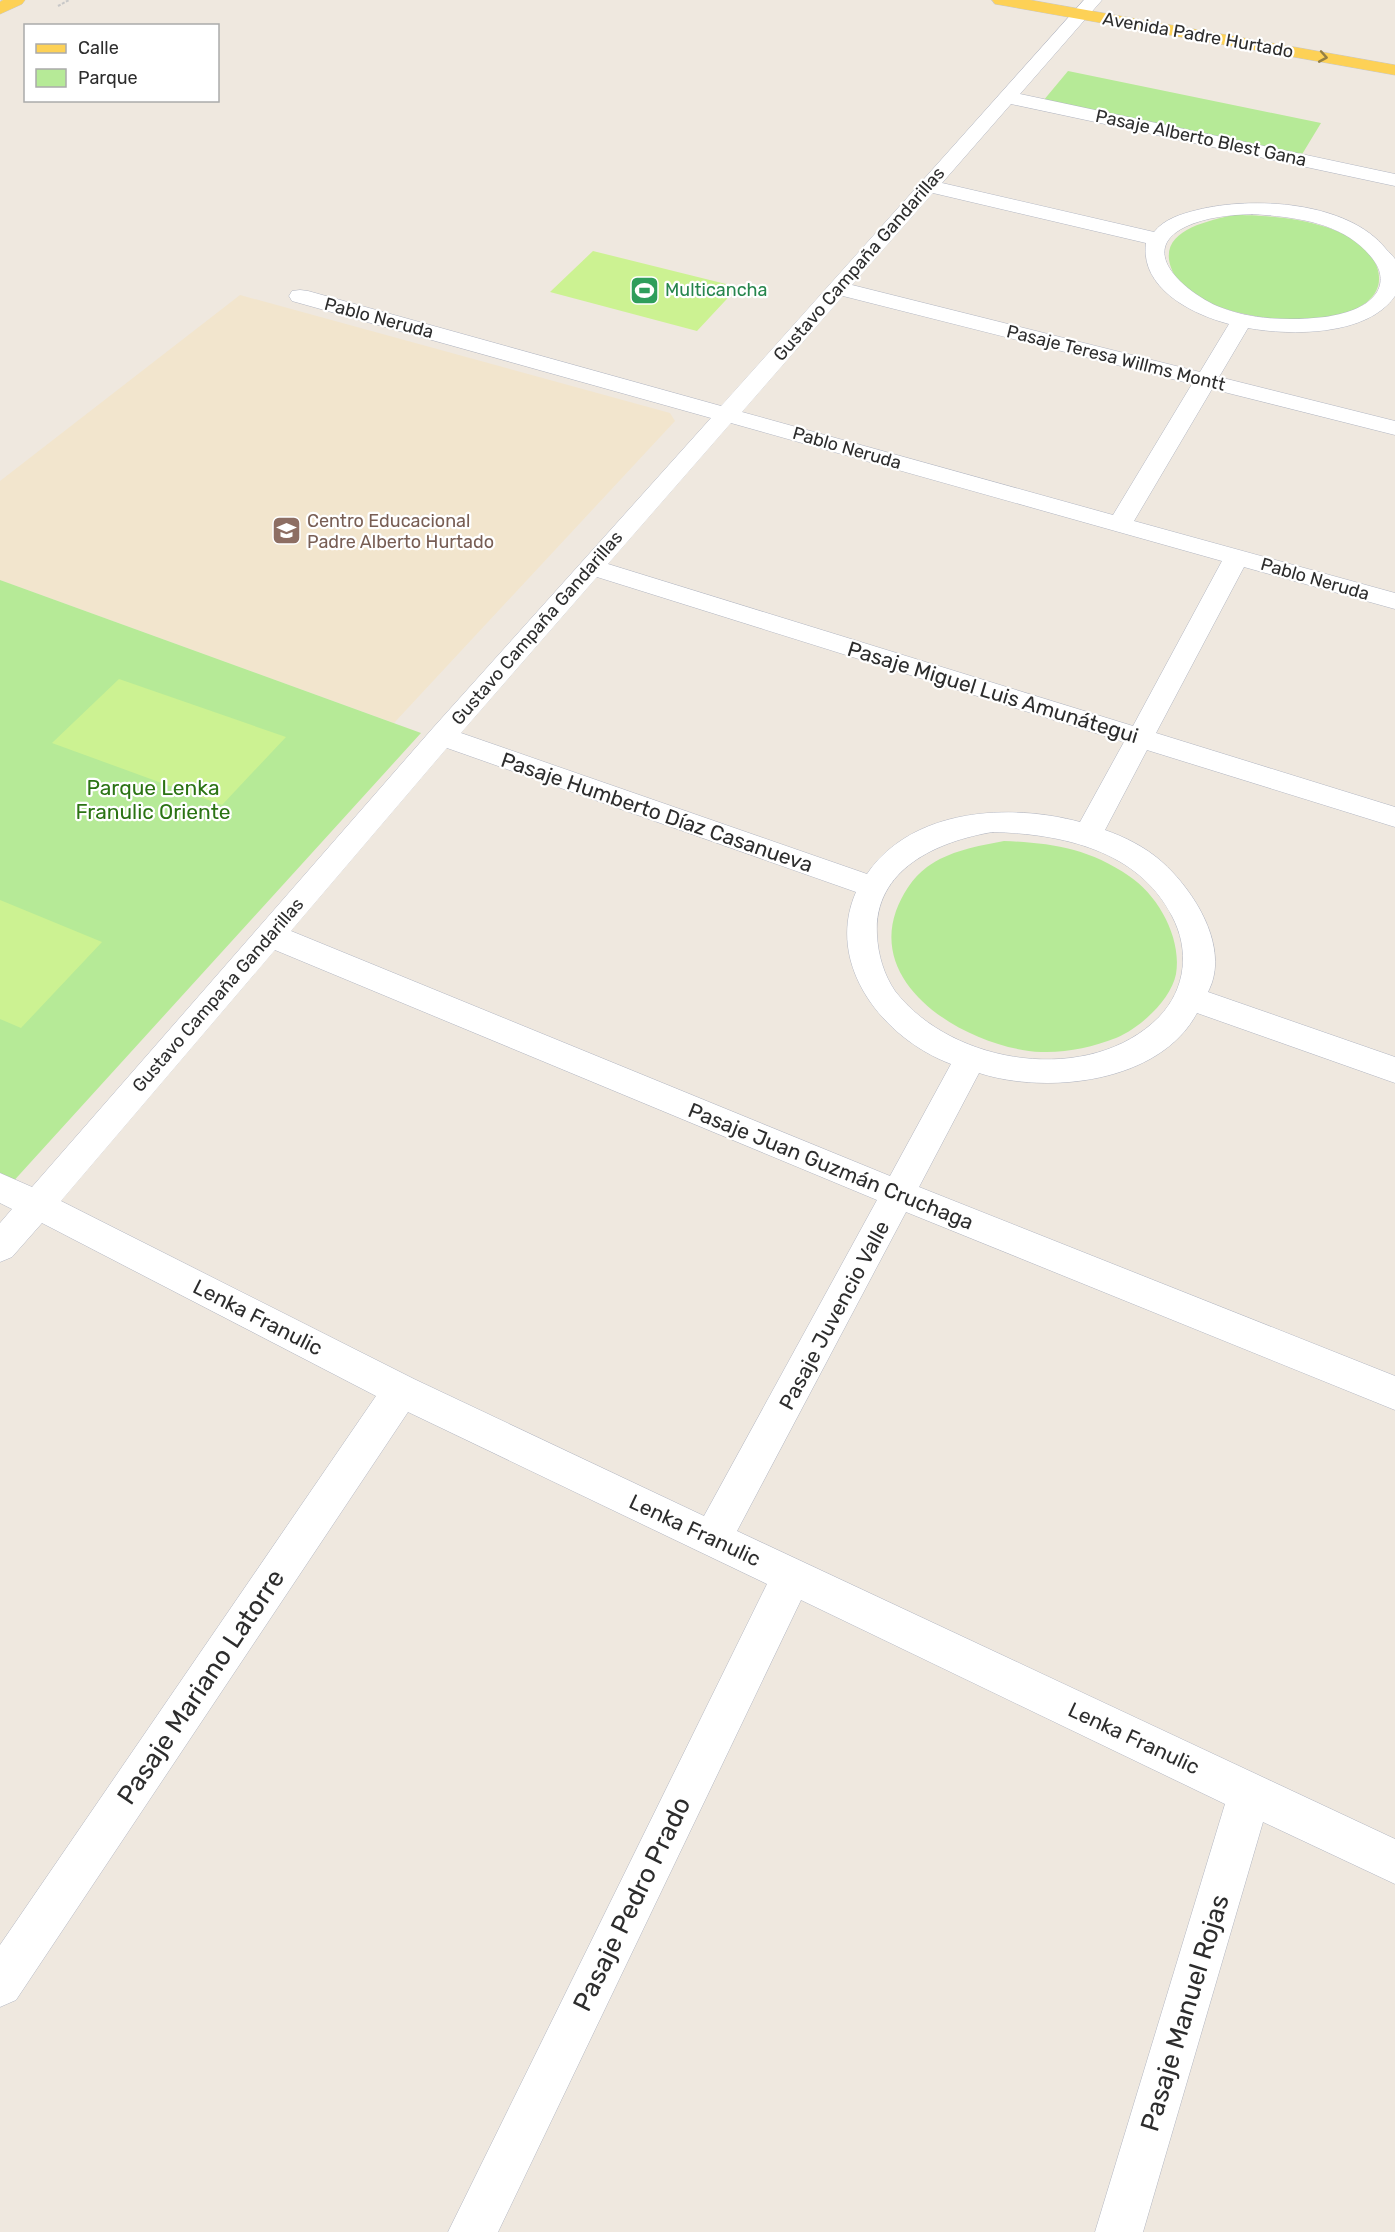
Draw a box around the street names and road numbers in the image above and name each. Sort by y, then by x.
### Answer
street label: Avenida Padre Hurtado [1101,7,1295,63]
street label: Pasaje Alberto Blest Gana [1093,105,1309,171]
street label: Gustavo Campaña Gandarillas [769,162,949,366]
street label: Pablo Neruda [322,293,436,343]
street label: Pasaje Teresa Willms Montt [1004,320,1228,396]
street label: Pablo Neruda [790,422,904,474]
street label: Gustavo Campaña Gandarillas [447,526,627,730]
street label: Pablo Neruda [1258,553,1372,605]
street label: Pasaje Miguel Luis Amunátegui [845,636,1141,748]
street label: Pasaje Humberto Díaz Casanueva [498,747,816,877]
street label: Gustavo Campaña Gandarillas [128,893,308,1097]
street label: Pasaje Juan Guzmán Cruchaga [685,1097,977,1235]
street label: Pasaje Juvencio Valle [774,1216,894,1414]
street label: Lenka Franulic [189,1274,327,1360]
street label: Lenka Franulic [625,1489,765,1571]
street label: Pasaje Mariano Latorre [111,1564,291,1810]
street label: Lenka Franulic [1064,1697,1204,1779]
street label: Pasaje Pedro Prado [567,1792,697,2016]
street label: Pasaje Manuel Rojas [1134,1891,1236,2135]

